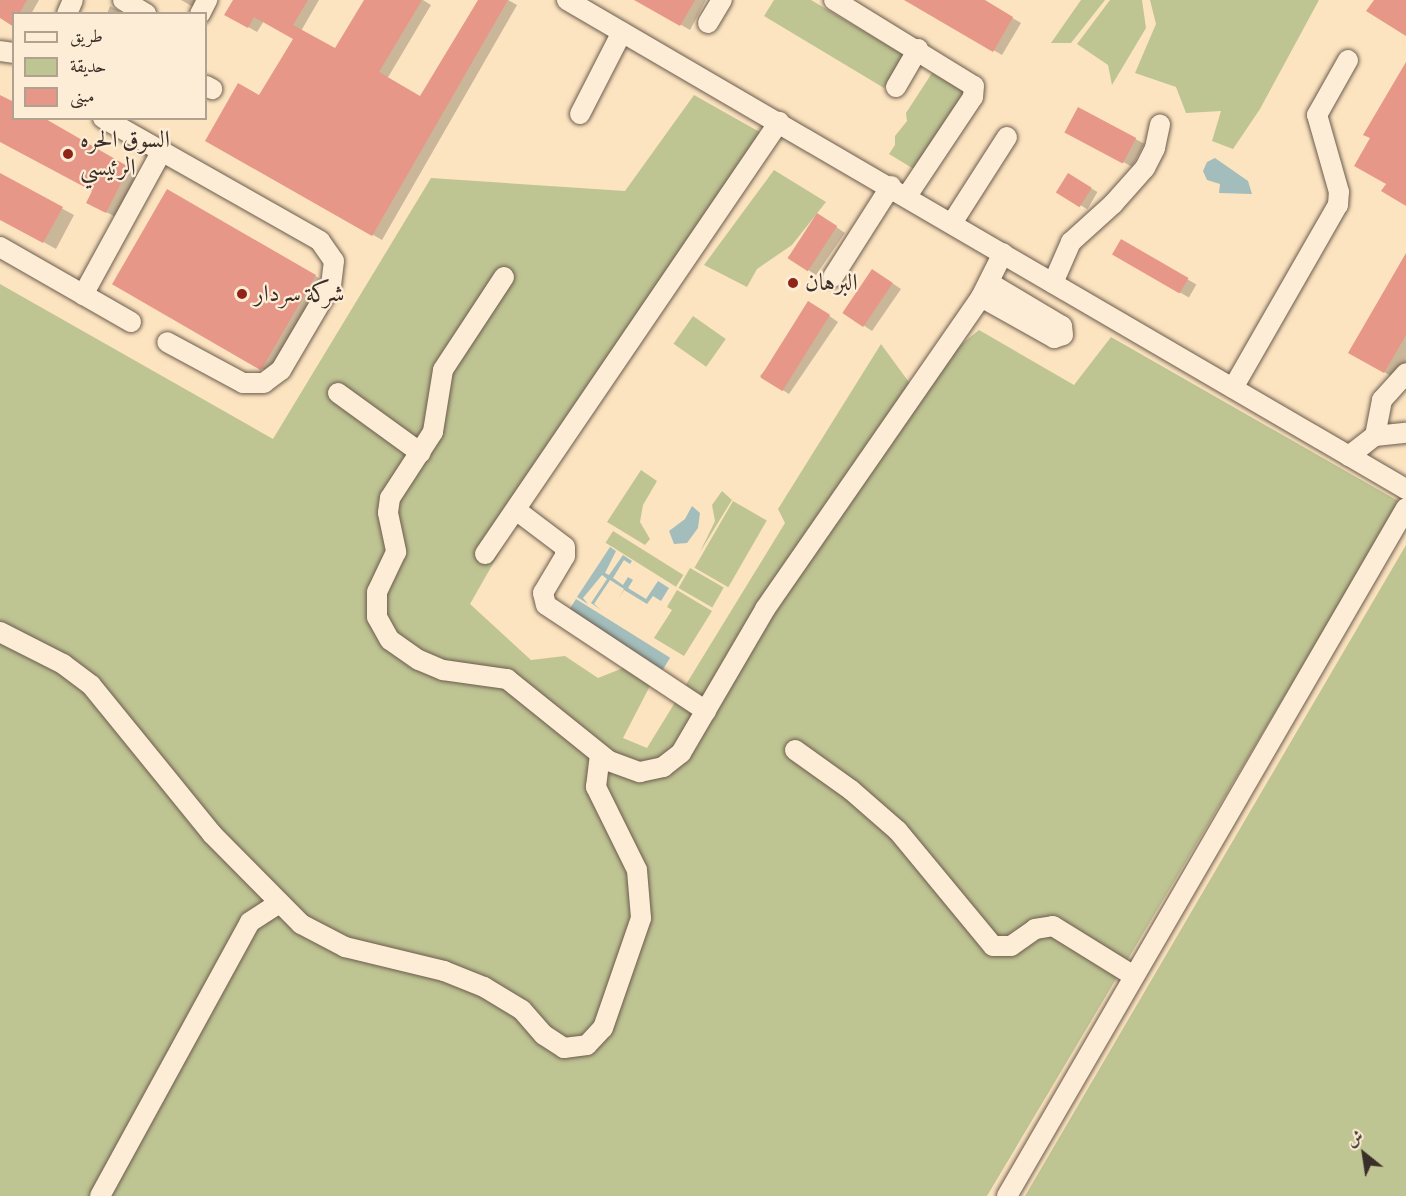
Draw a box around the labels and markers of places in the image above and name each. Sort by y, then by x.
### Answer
place label: السوق الحره الرئيسي [80,126,170,182]
marker: السوق الحره الرئيسي [61,147,75,161]
place label: البرهان [805,269,858,297]
marker: البرهان [786,276,800,290]
place label: شركة سردار [254,280,345,308]
marker: شركة سردار [235,287,249,301]

